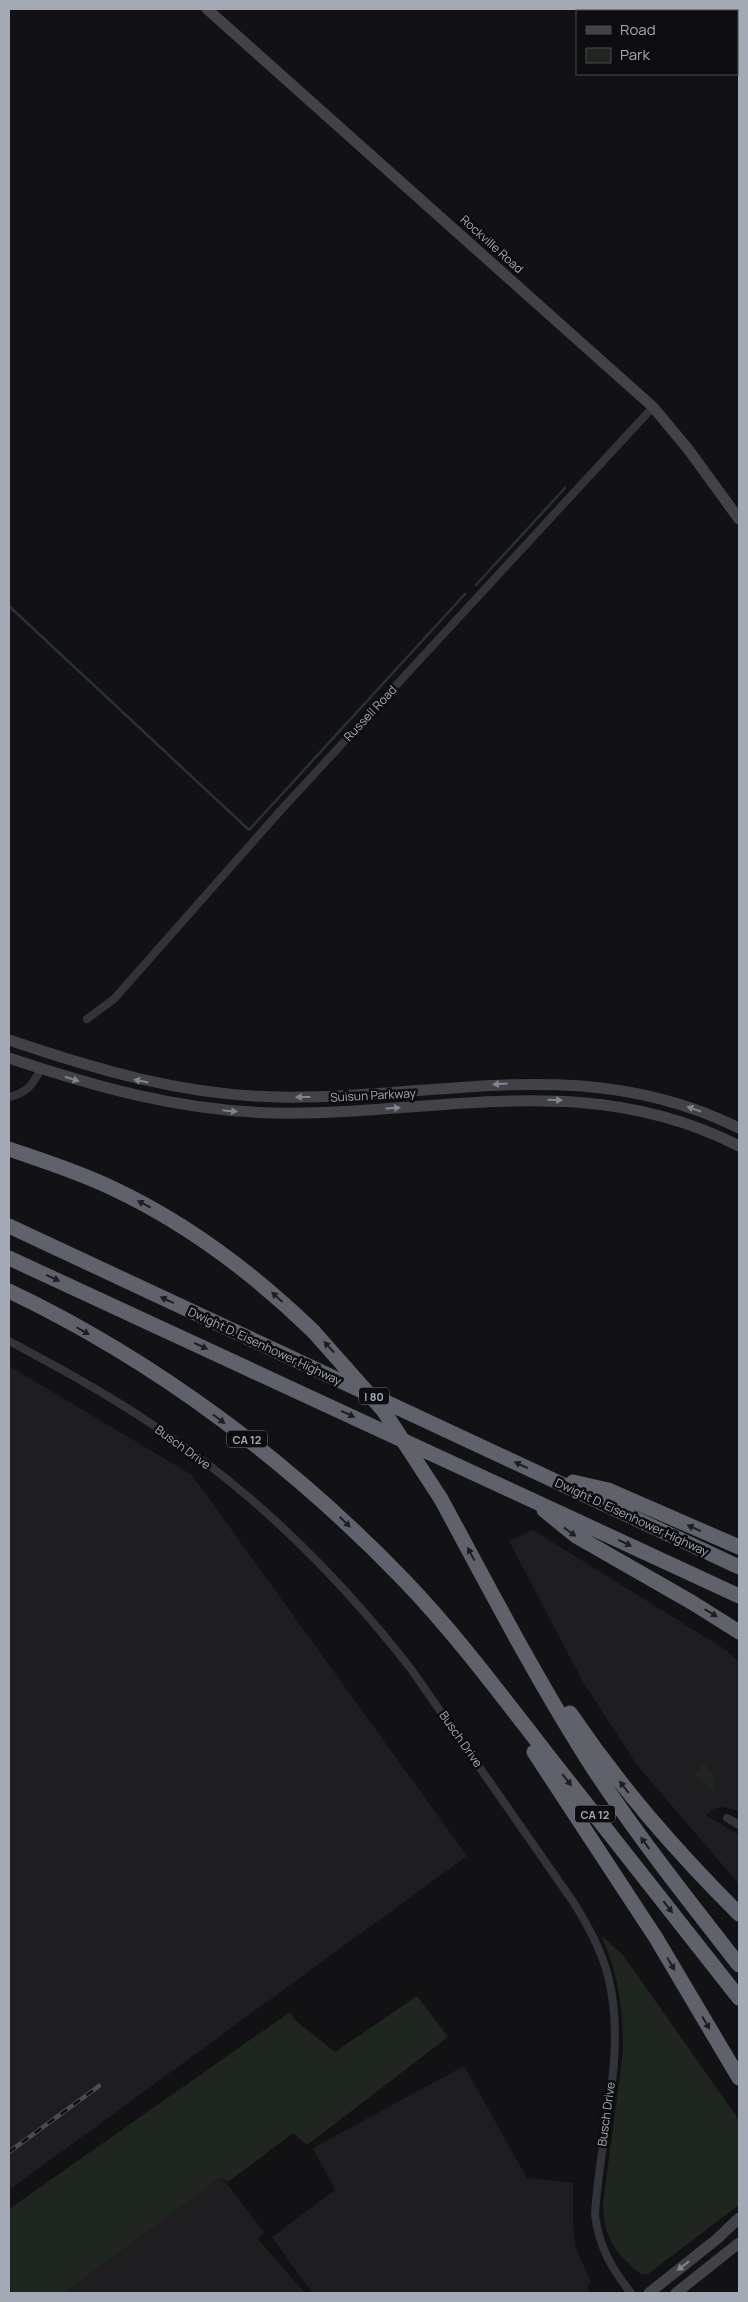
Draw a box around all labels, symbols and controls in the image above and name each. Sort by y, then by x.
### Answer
legend [576,10,738,75]
text: Road [620,19,656,40]
text: Park [620,44,650,65]
street label: Rockville Road [457,211,527,277]
street label: Russell Road [340,681,400,745]
one-way arrow [64,1075,79,1083]
one-way arrow [133,1076,149,1084]
one-way arrow [491,1081,507,1089]
street label: Suisun Parkway [330,1084,417,1106]
one-way arrow [294,1093,310,1101]
one-way arrow [547,1096,563,1104]
one-way arrow [385,1104,401,1112]
one-way arrow [686,1105,701,1113]
one-way arrow [223,1107,239,1115]
one-way arrow [137,1200,152,1208]
one-way arrow [46,1274,60,1282]
one-way arrow [272,1291,284,1303]
one-way arrow [160,1296,174,1304]
street label: Dwight D. Eisenhower Highway [185,1303,345,1389]
one-way arrow [76,1326,89,1335]
one-way arrow [194,1342,208,1350]
one-way arrow [323,1342,335,1354]
road number: I 80 [359,1388,389,1404]
one-way arrow [341,1410,355,1418]
one-way arrow [212,1413,225,1424]
street label: Busch Drive [152,1421,214,1473]
road number: CA 12 [227,1430,267,1448]
one-way arrow [514,1460,528,1468]
street label: Dwight D. Eisenhower Highway [552,1474,712,1560]
one-way arrow [338,1516,350,1528]
one-way arrow [687,1524,701,1532]
one-way arrow [563,1527,577,1537]
one-way arrow [618,1539,632,1547]
one-way arrow [467,1546,475,1561]
one-way arrow [704,1609,717,1618]
street label: Busch Drive [435,1707,487,1771]
one-way arrow [562,1773,573,1786]
one-way arrow [619,1780,629,1794]
road number: CA 12 [575,1806,615,1822]
one-way arrow [640,1836,650,1850]
one-way arrow [663,1900,673,1914]
one-way arrow [666,1957,675,1970]
one-way arrow [702,2016,711,2029]
street label: Busch Drive [593,2081,619,2147]
one-way arrow [677,2261,690,2272]

